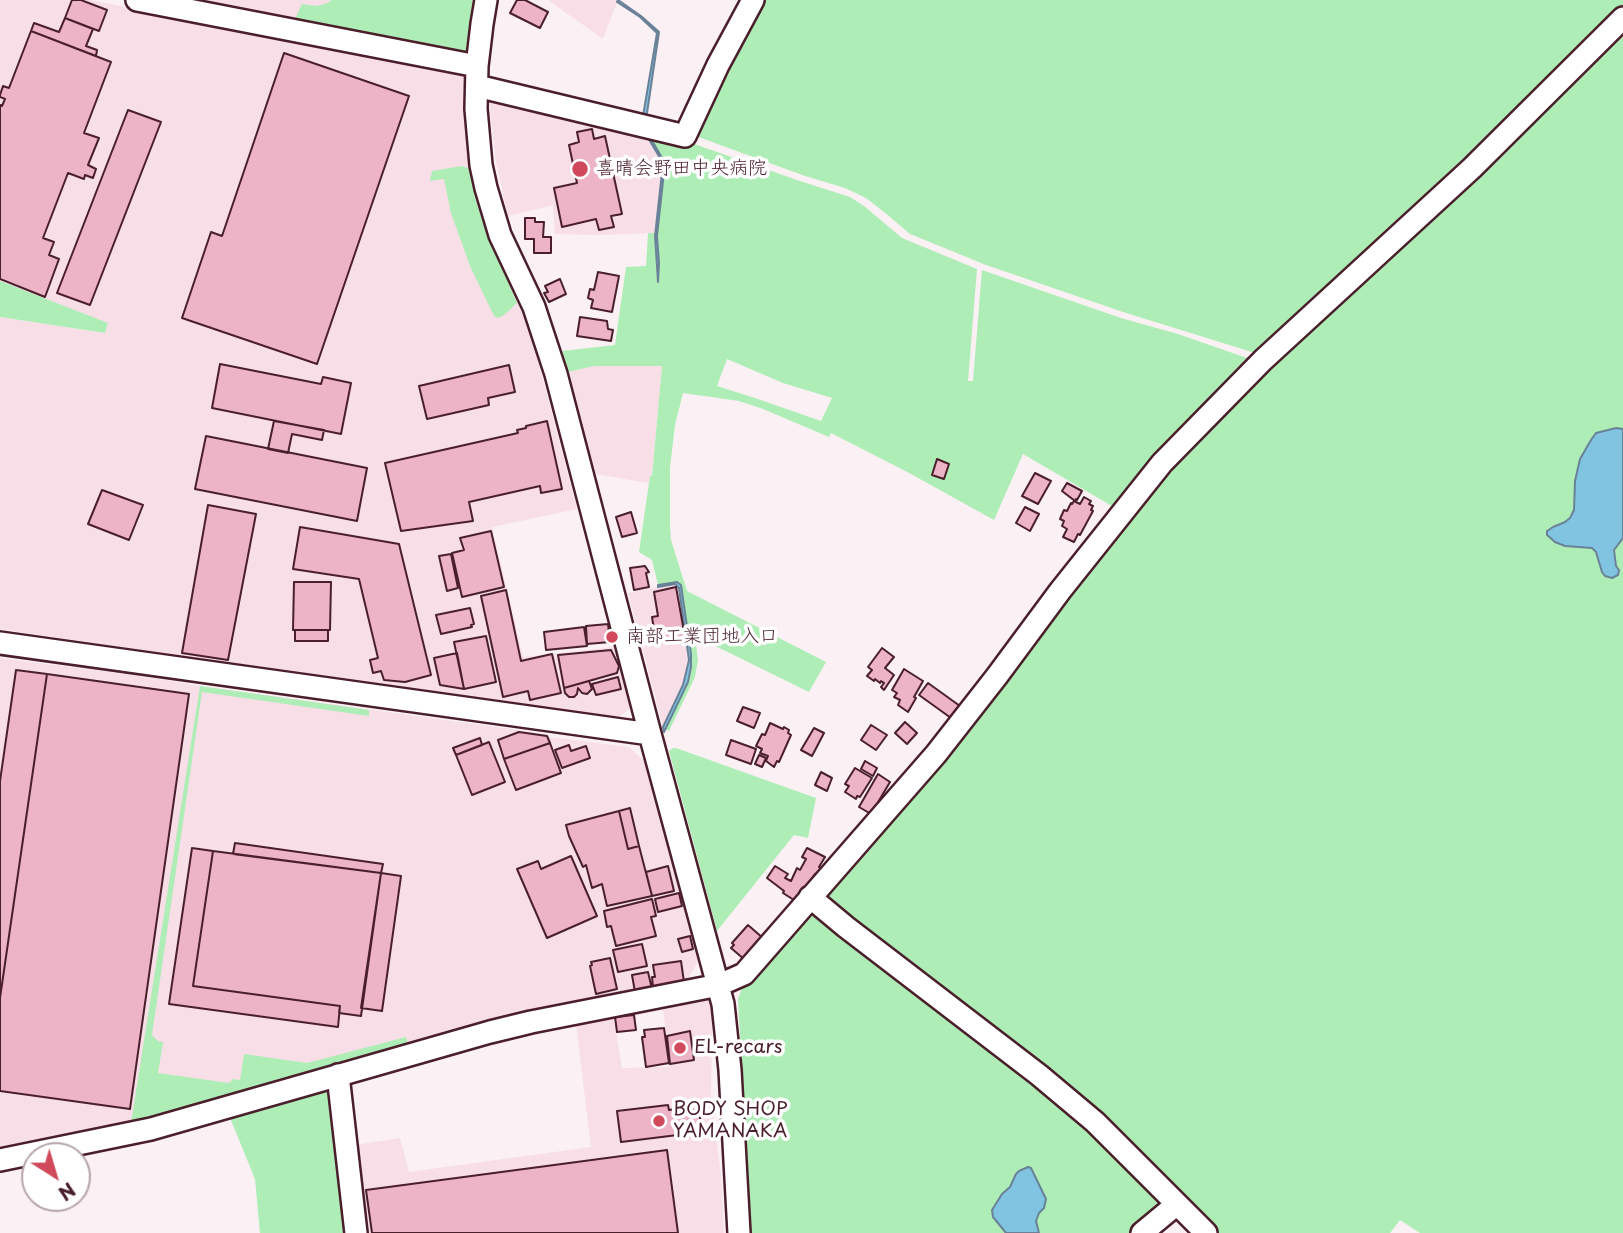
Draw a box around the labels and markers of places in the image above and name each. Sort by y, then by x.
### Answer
place label: 喜晴会野田中央病院 [596,158,767,180]
marker: 喜晴会野田中央病院 [570,159,590,179]
place label: 南部工業団地入口 [626,626,778,648]
marker: 南部工業団地入口 [604,629,620,645]
place label: EL-recars [694,1037,782,1059]
marker: EL-recars [672,1040,688,1056]
place label: BODY SHOP YAMANAKA [673,1099,788,1143]
marker: BODY SHOP YAMANAKA [651,1113,667,1129]

